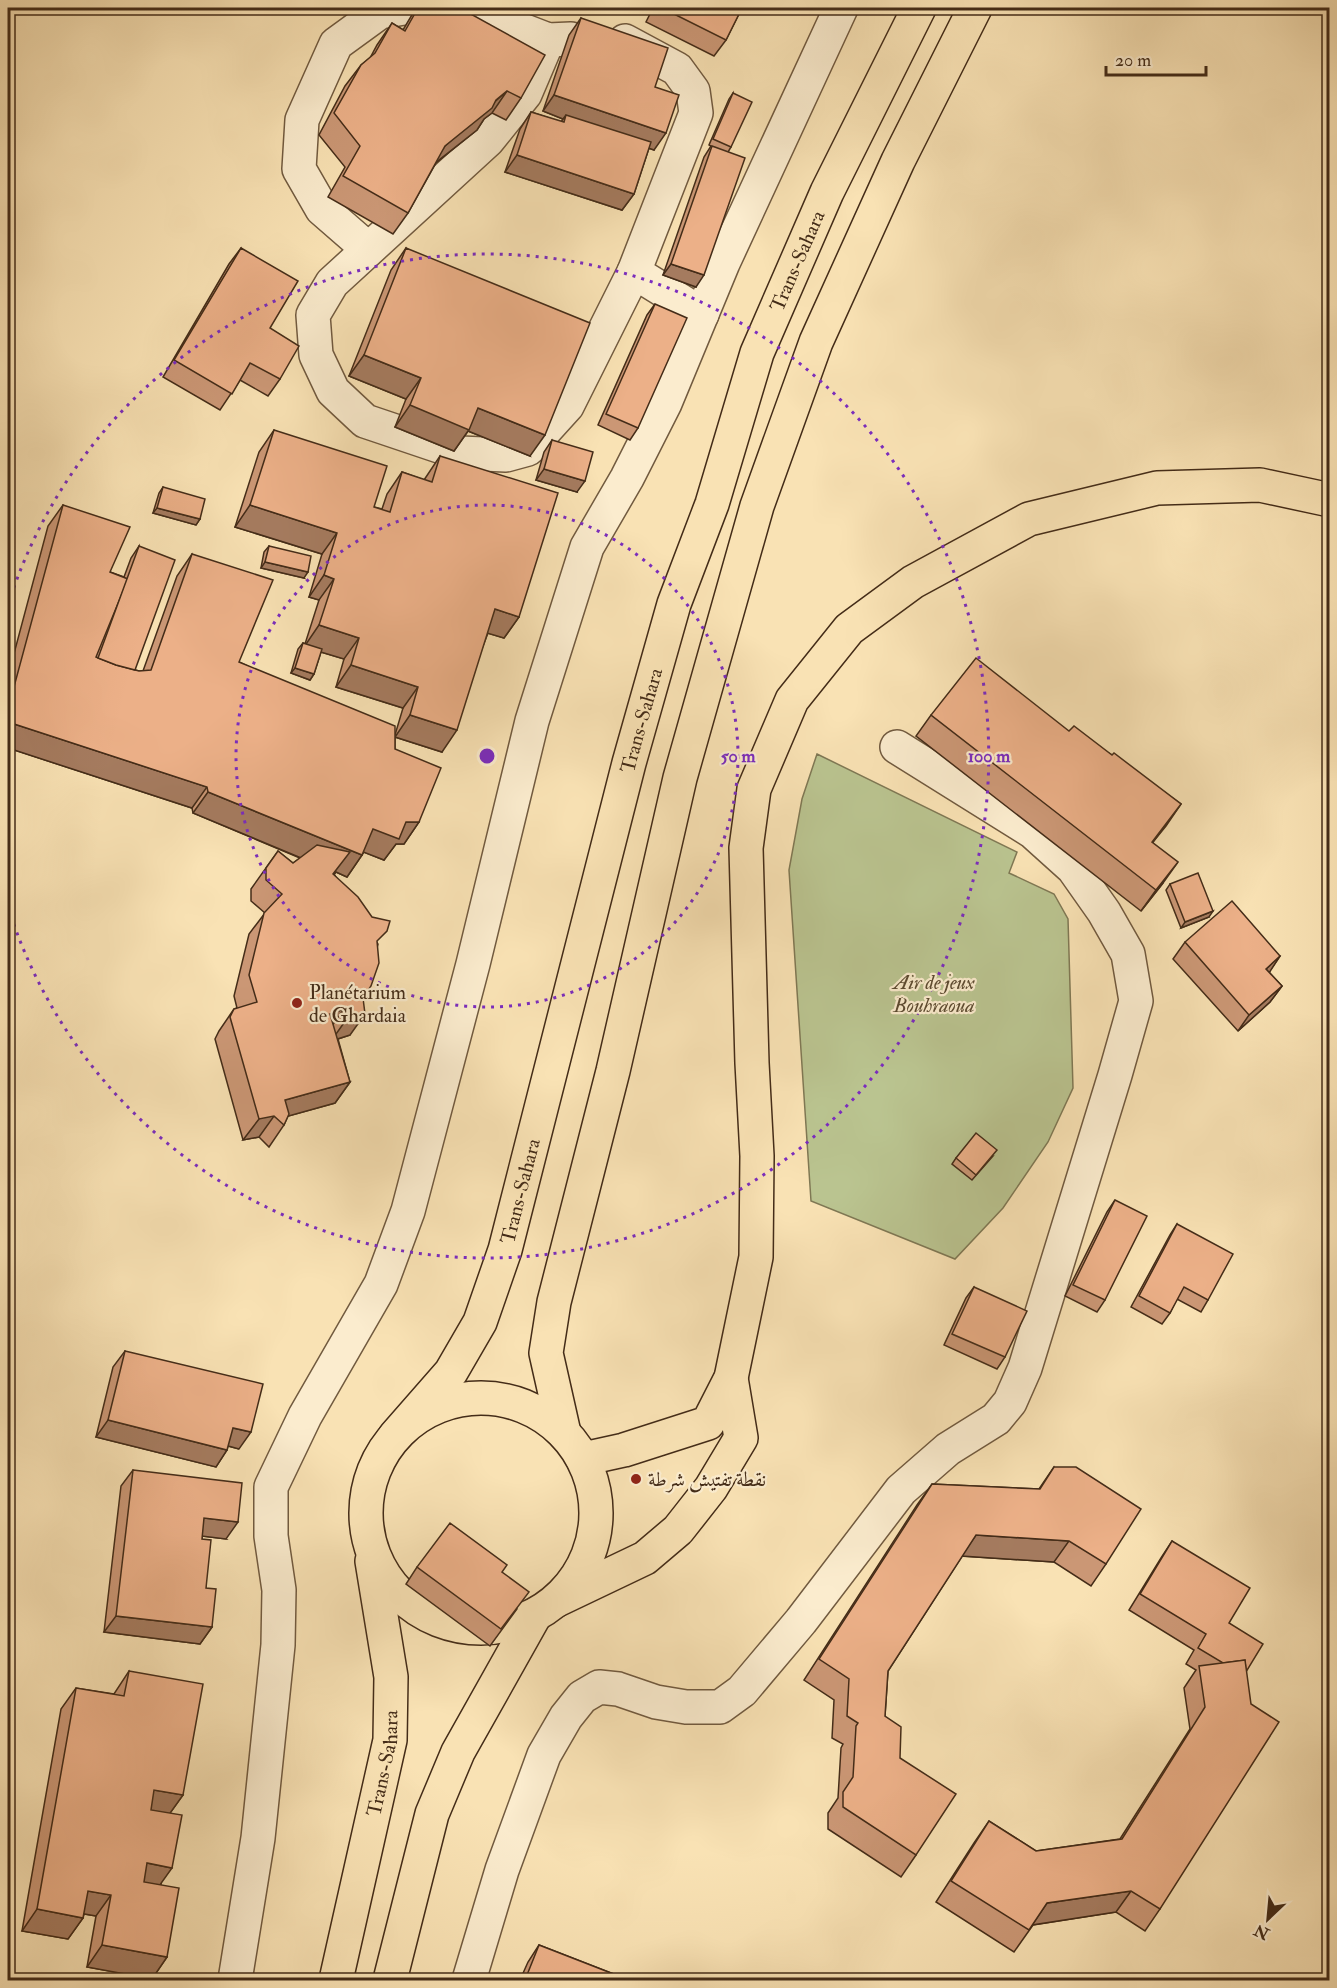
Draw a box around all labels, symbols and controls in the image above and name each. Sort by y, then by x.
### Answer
scale bar [1106,39,1206,77]
text: 20 m [1115,49,1151,72]
street label: Trans-Sahara [764,206,830,315]
street label: Trans-Sahara [615,664,668,775]
text: 50 m [721,745,756,768]
text: 100 m [968,745,1011,768]
centre of rings [477,746,497,766]
park label: Air de jeux Bouhraoua [891,970,975,1018]
place label: Planétarium de Ghardaia [309,980,407,1028]
marker: Planétarium de Ghardaia [290,996,304,1010]
street label: Trans-Sahara [495,1135,546,1246]
place label: نقطة تفتيش شرطة [648,1467,766,1493]
marker: نقطة تفتيش شرطة [629,1472,643,1486]
street label: Trans-Sahara [361,1709,403,1819]
north arrow [1238,1889,1298,1949]
text: N [1250,1919,1274,1944]

